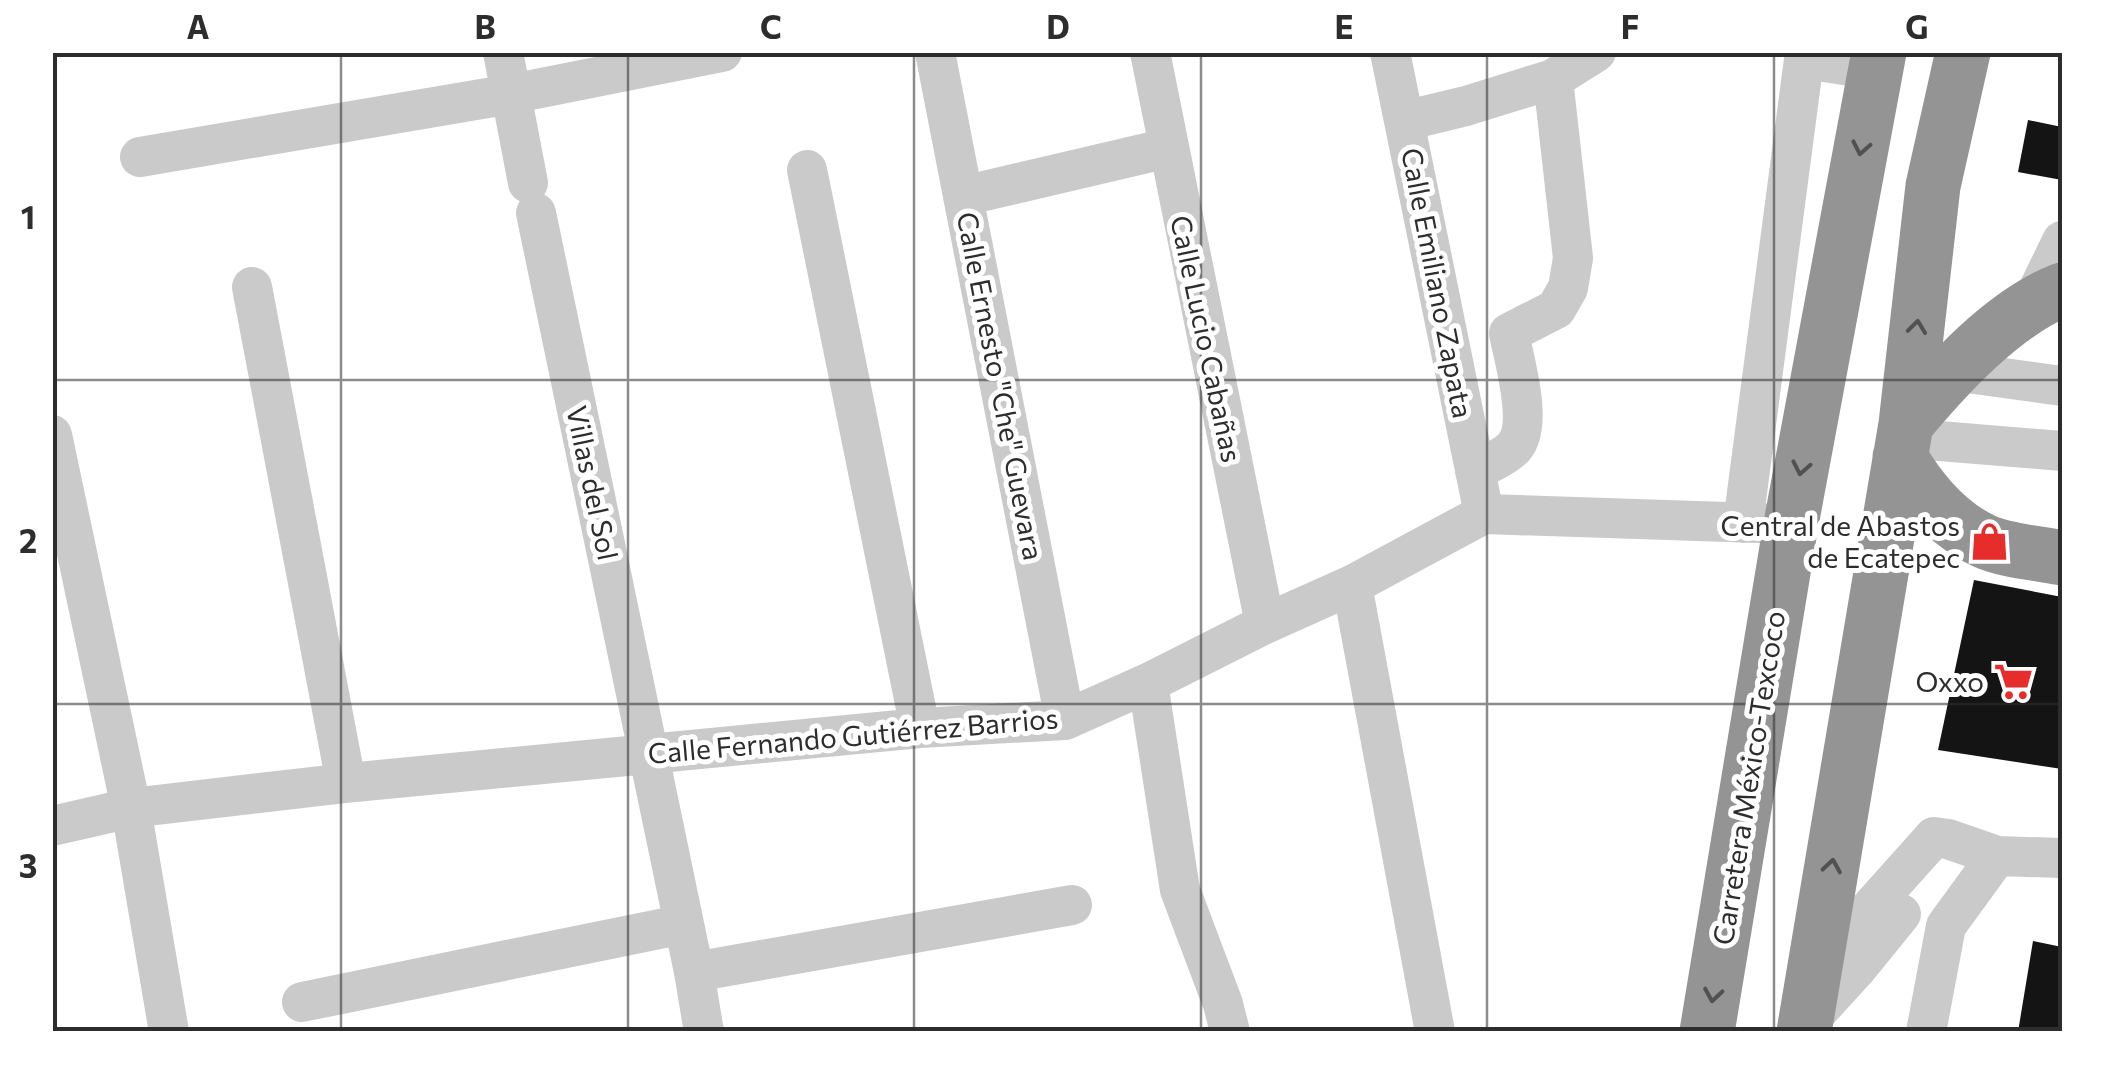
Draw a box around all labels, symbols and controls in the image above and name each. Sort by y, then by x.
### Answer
text: A [187,6,210,46]
text: B [474,6,496,46]
text: C [760,6,782,46]
text: D [1046,6,1070,46]
text: E [1334,6,1354,46]
text: F [1621,6,1639,46]
text: G [1905,6,1929,46]
one-way arrow [1852,140,1873,157]
street label: Calle Emiliano Zapata [1395,145,1481,421]
text: 1 [21,196,35,236]
street label: Calle Ernesto "Che" Guevara [951,209,1051,563]
street label: Calle Lucio Cabañas [1164,212,1250,465]
one-way arrow [1906,319,1927,335]
street label: Villas del Sol [560,402,626,563]
one-way arrow [1792,459,1813,476]
place label: Central de Abastos de Ecatepec [1721,508,1960,574]
text: 2 [19,520,37,560]
shop icon: Central de Abastos de Ecatepec [1969,521,2011,563]
street label: Carretera México-Texcoco [1705,608,1791,947]
supermarket icon: Oxxo [1993,661,2035,703]
place label: Oxxo [1916,664,1984,698]
street label: Calle Fernando Gutiérrez Barrios [646,700,1059,770]
text: 3 [19,845,37,885]
one-way arrow [1821,858,1842,875]
one-way arrow [1703,987,1724,1004]

